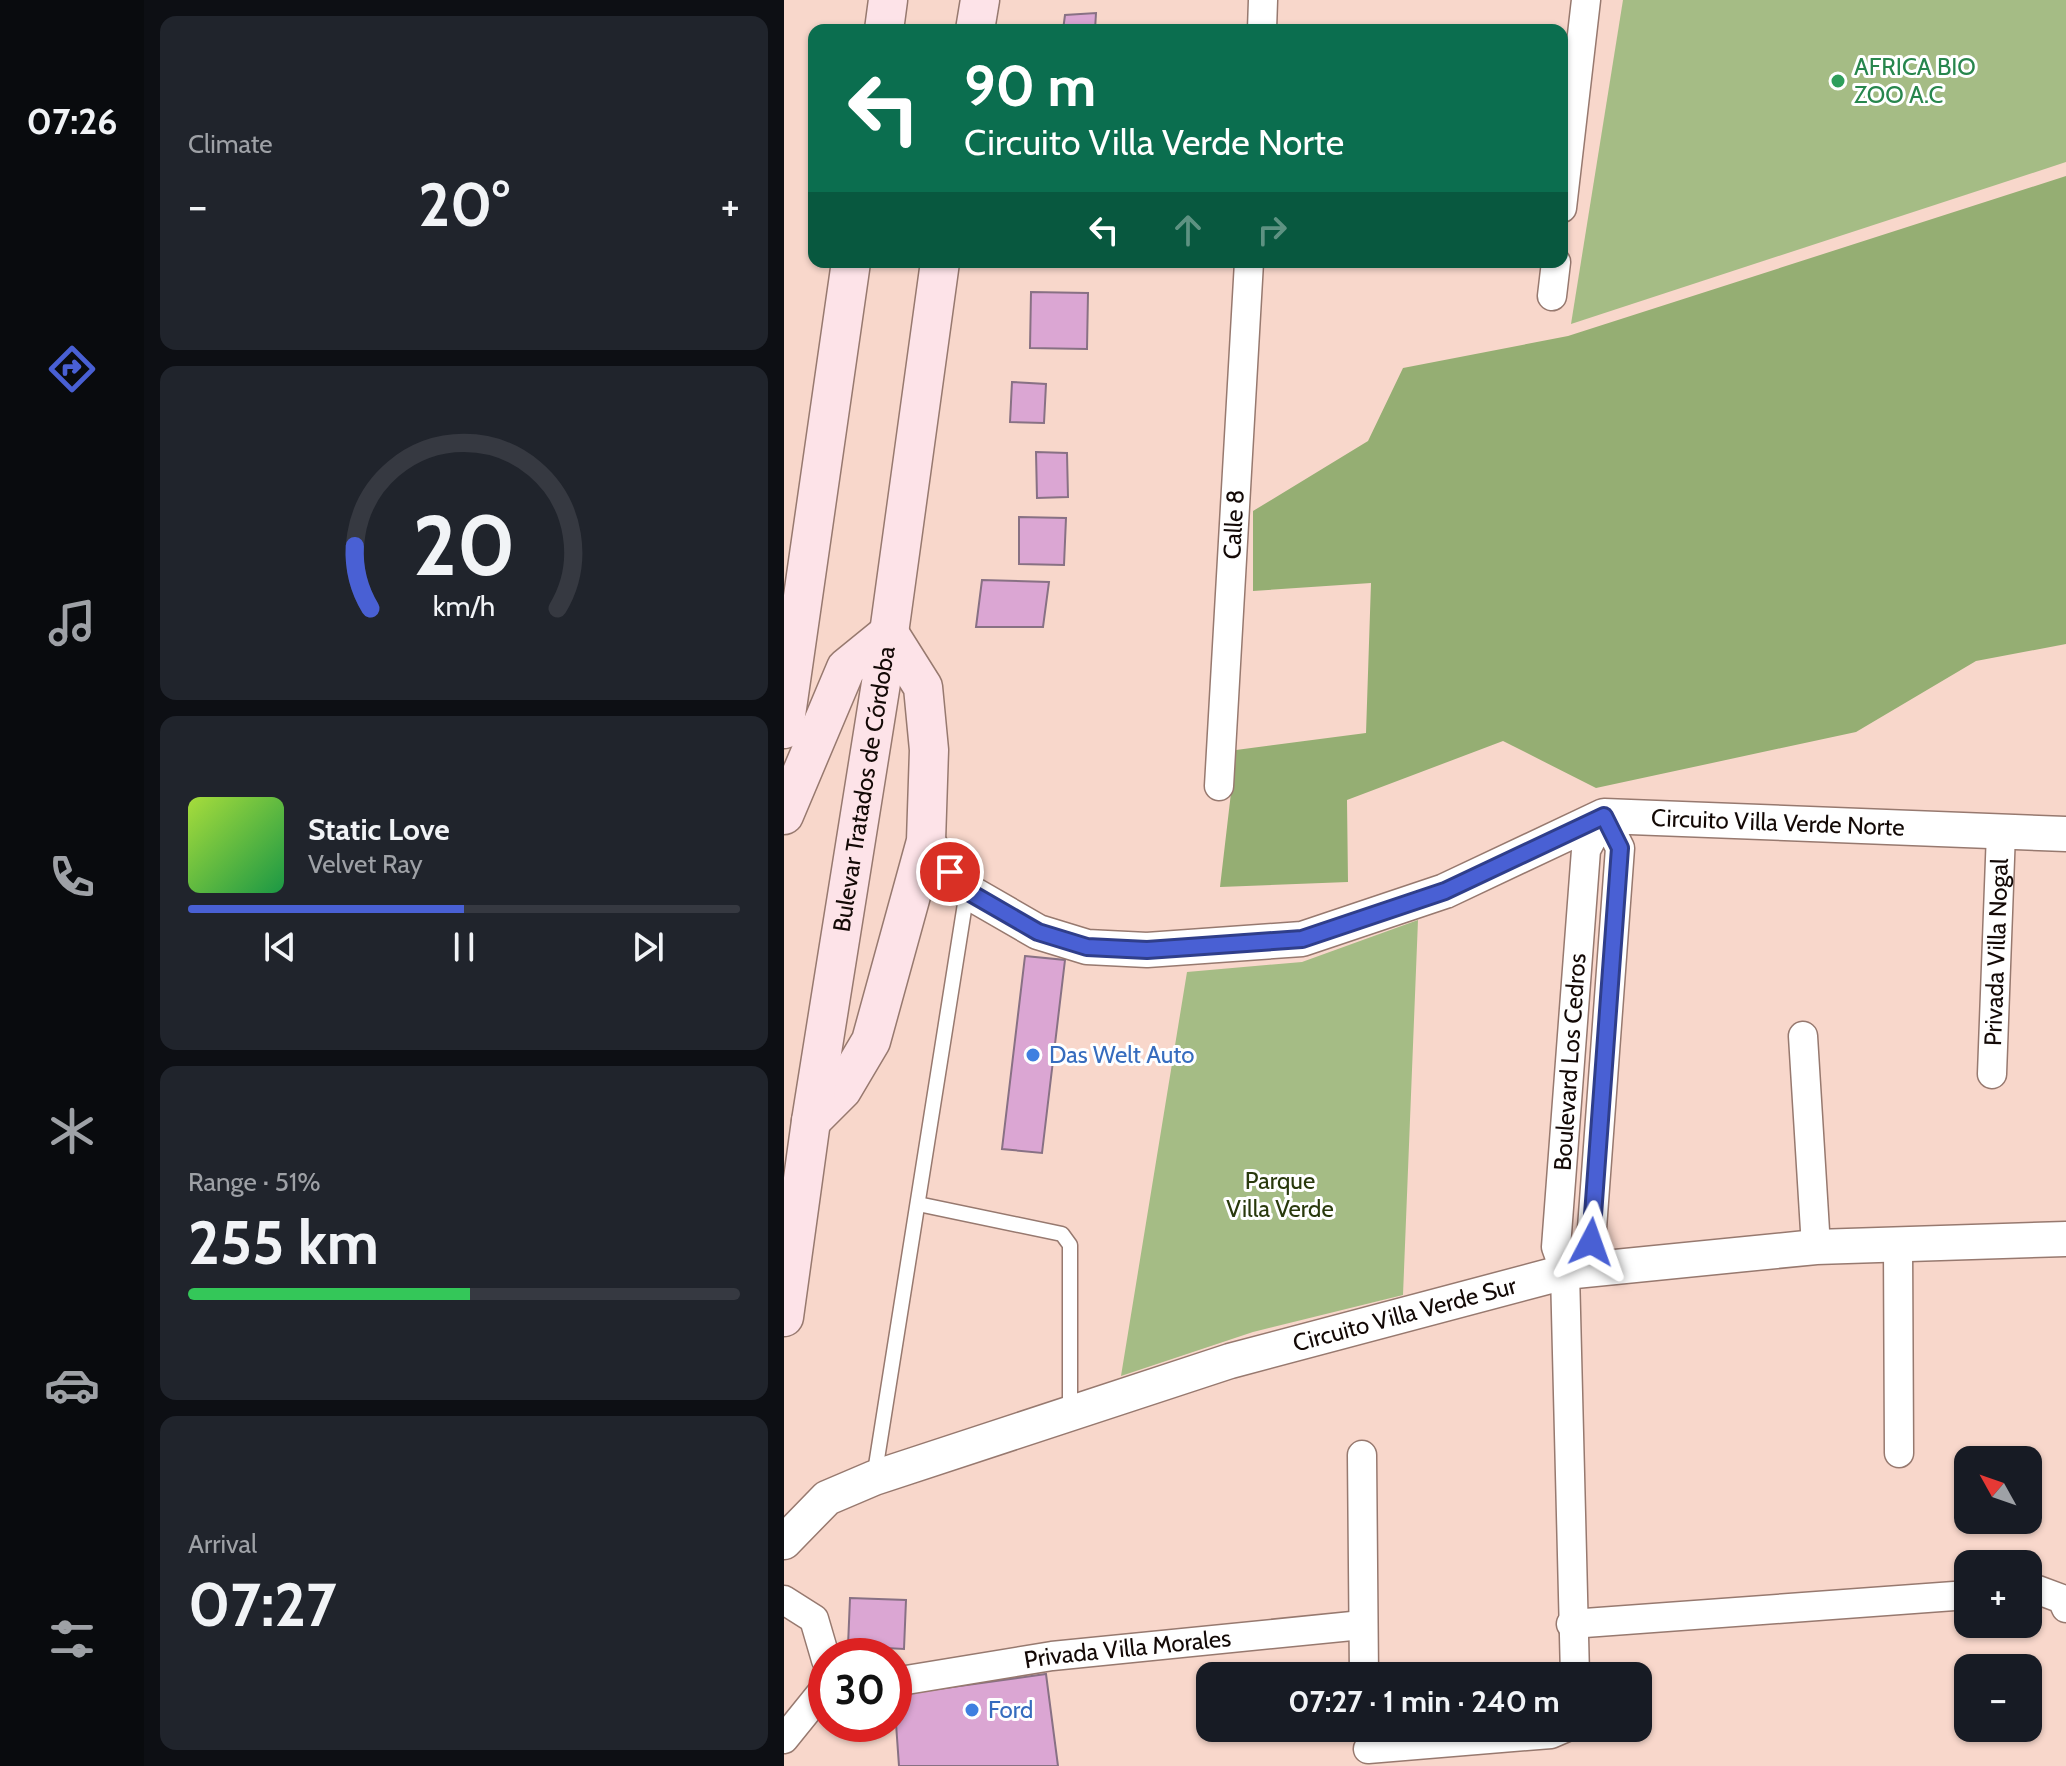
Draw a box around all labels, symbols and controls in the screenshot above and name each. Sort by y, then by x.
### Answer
text: 90 m [964,52,1096,120]
place label: AFRICA BIO ZOO A.C [1854,52,1976,109]
icon: left [832,56,936,160]
marker: AFRICA BIO ZOO A.C [1829,72,1847,90]
text: 07:26 [26,99,118,143]
text: Circuito Villa Verde Norte [964,120,1344,164]
text: Climate [188,128,273,160]
text: 20° [418,168,510,241]
text: − [188,179,207,232]
text: + [721,179,740,232]
icon: left [1082,208,1126,252]
icon: ahead [1166,208,1210,252]
icon: right [1250,208,1294,252]
icon: directions [44,341,100,397]
street label: Calle 8 [1217,489,1250,560]
text: 20 [413,495,515,596]
text: km/h [433,588,495,623]
icon: music [44,595,100,651]
street label: Bulevar Tratados de Córdoba [826,644,901,934]
street label: Circuito Villa Verde Norte [1651,803,1905,842]
text: Static Love [308,811,450,848]
pin [916,838,984,906]
text: Velvet Ray [308,848,423,880]
icon: phone [44,849,100,905]
icon: arrive [928,850,972,894]
street label: Privada Villa Nogal [1978,857,2014,1046]
icon: previous [258,925,302,969]
icon: pause [442,925,486,969]
icon: next [626,925,670,969]
street label: Boulevard Los Cedros [1547,952,1592,1172]
place label: Das Welt Auto [1049,1040,1194,1069]
marker: Das Welt Auto [1024,1046,1042,1064]
icon: climate [44,1103,100,1159]
text: Range · 51% [188,1166,321,1198]
park label: Parque Villa Verde [1226,1166,1334,1223]
position arrow [1549,1200,1633,1284]
text: 255 km [188,1206,379,1279]
street label: Circuito Villa Verde Sur [1290,1270,1520,1358]
icon: car [44,1357,100,1413]
north arrow [1954,1446,2042,1534]
map controls [1954,1446,2042,1742]
text: Arrival [188,1528,257,1560]
button: + [1954,1550,2042,1638]
text: 07:27 [188,1568,337,1641]
icon: filters [44,1611,100,1667]
street label: Privada Villa Morales [1022,1623,1232,1674]
speed limit sign: 30 [808,1638,912,1742]
button: − [1954,1654,2042,1742]
text: 07:27 · 1 min · 240 m [1288,1683,1560,1720]
place label: Ford [988,1695,1033,1724]
marker: Ford [963,1701,981,1719]

